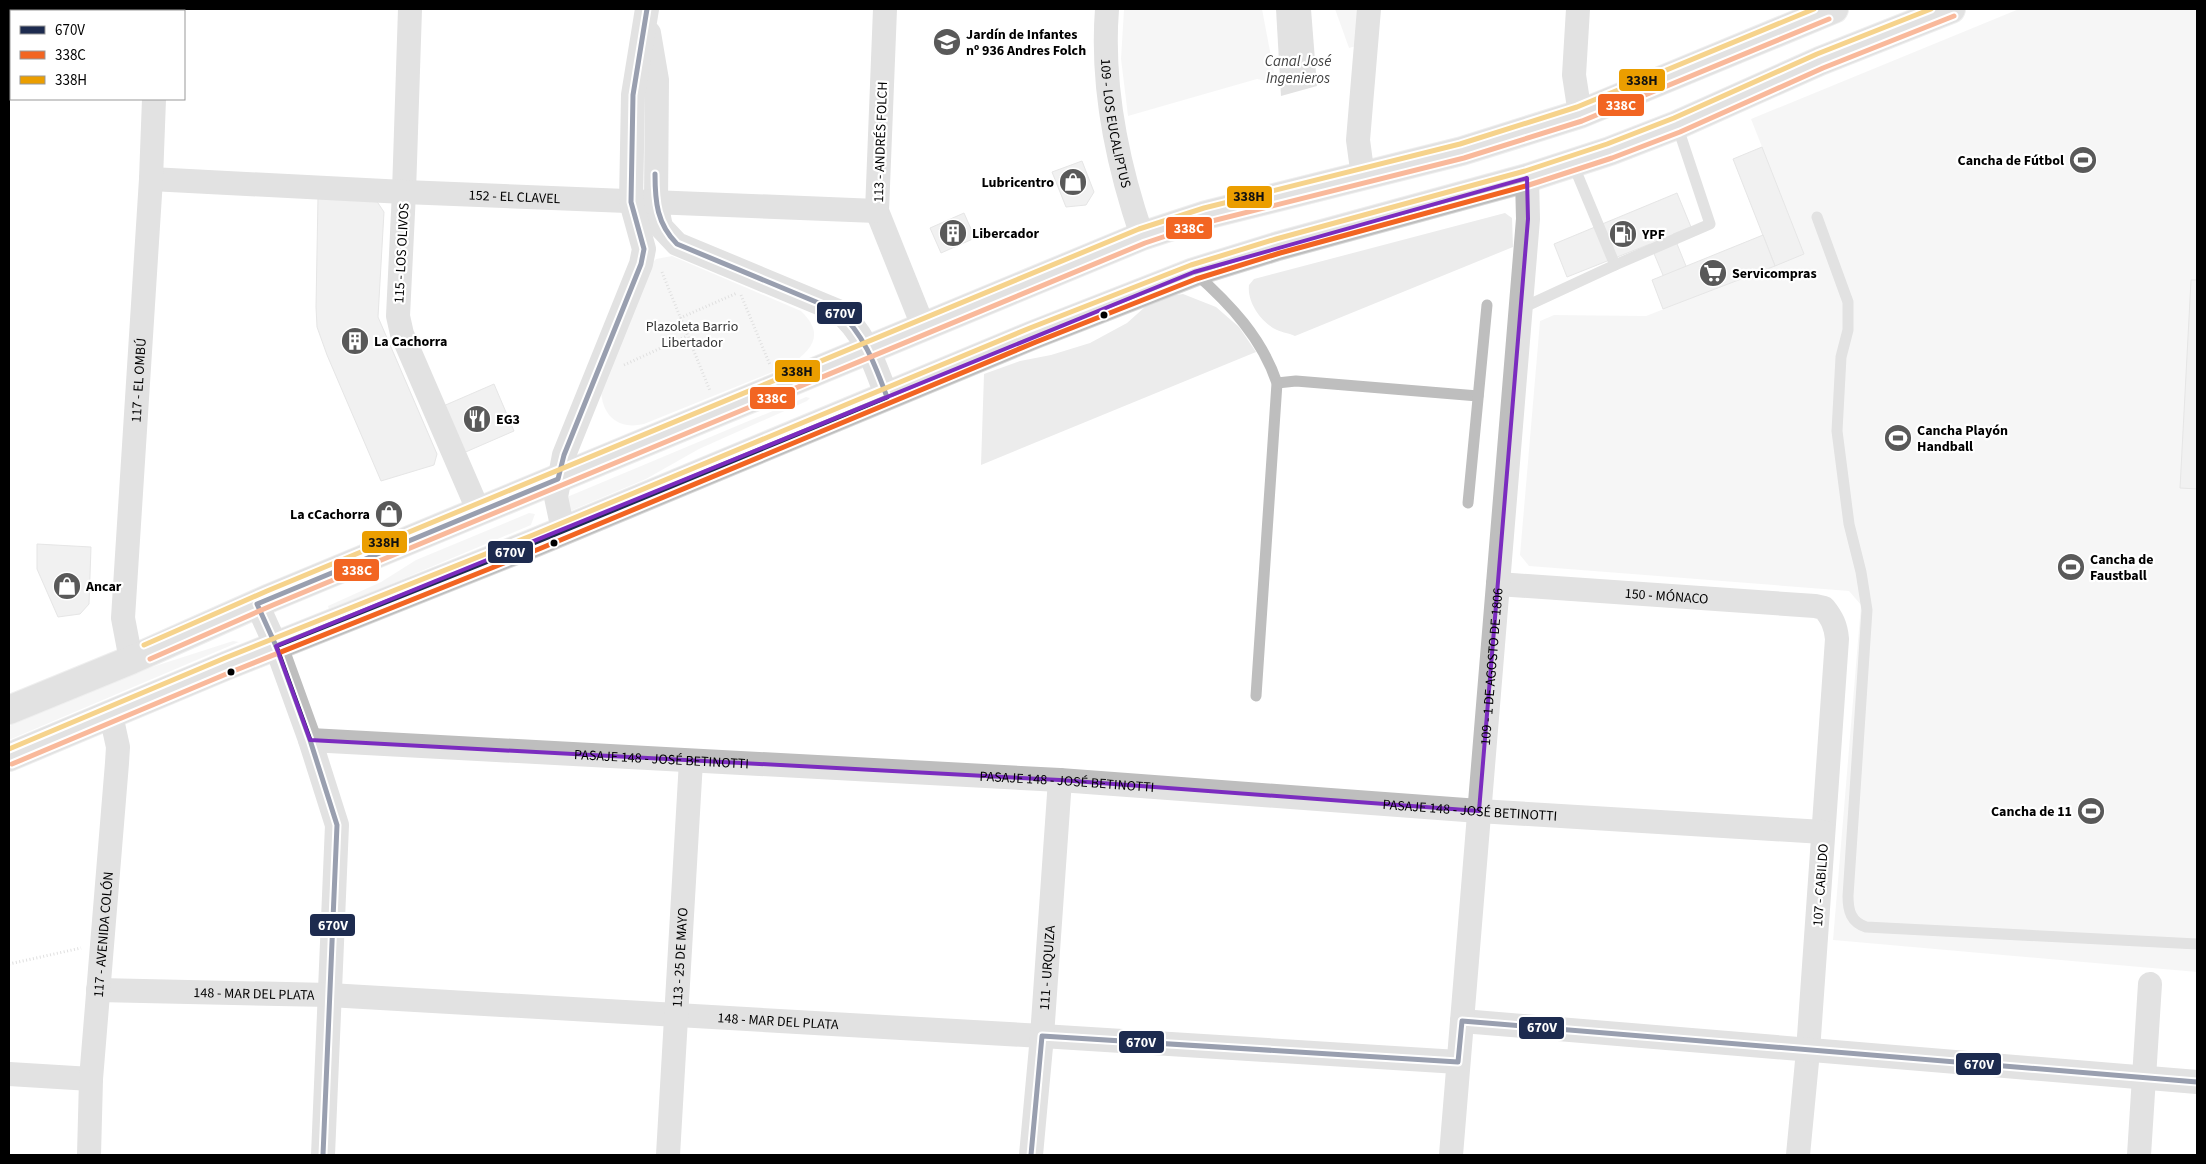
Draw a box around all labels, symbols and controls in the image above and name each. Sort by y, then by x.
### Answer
legend [10,10,185,100]
text: 670V [55,20,85,41]
place label: Jardín de Infantes nº 936 Andres Folch [966,25,1086,61]
school or university icon: Jardín de Infantes nº 936 Andres Folch [932,27,962,57]
text: 338C [55,45,86,66]
water label: Canal José Ingenieros [1265,51,1332,89]
street label: 109 - LOS EUCALIPTUS [1095,58,1136,190]
line badge: 338H [1618,68,1666,92]
text: 338H [55,70,87,91]
text: 338H [1626,71,1658,91]
street label: 113 - ANDRÉS FOLCH [869,81,893,203]
line badge: 338C [1597,93,1645,117]
text: 338C [1606,96,1636,116]
sports icon: Cancha de Fútbol [2068,145,2098,175]
place label: Cancha de Fútbol [1957,151,2064,171]
shop icon: Lubricentro [1058,167,1088,197]
place label: Lubricentro [981,173,1054,193]
line badge: 338H [1226,185,1273,209]
street label: 152 - EL CLAVEL [468,186,561,209]
text: 338H [1233,187,1265,207]
street label: 115 - LOS OLIVOS [389,202,415,304]
line badge: 338C [1165,216,1213,240]
building icon: Libercador [938,218,968,248]
text: 338C [1174,219,1204,239]
fuel station icon: YPF [1608,219,1638,249]
place label: Libercador [972,224,1039,244]
place label: YPF [1641,225,1665,245]
supermarket icon: Servicompras [1698,258,1728,288]
place label: Servicompras [1732,264,1817,284]
line badge: 670V [816,301,863,325]
text: 670V [825,304,855,324]
unlabelled marker [1099,310,1109,320]
park label: Plazoleta Barrio Libertador [646,317,738,353]
building icon: La Cachorra [340,326,370,356]
place label: La Cachorra [374,332,447,352]
street label: 117 - EL OMBÚ [126,337,152,423]
line badge: 338H [774,359,821,383]
text: 338H [781,362,813,382]
line badge: 338C [749,386,796,410]
text: 338C [757,389,787,409]
restaurant icon: EG3 [462,404,492,434]
place label: EG3 [496,410,520,430]
place label: Cancha Playón Handball [1917,421,2008,457]
sports icon: Cancha Playón Handball [1883,423,1913,453]
shop icon: La cCachorra [374,499,404,529]
place label: La cCachorra [290,505,370,525]
line badge: 338H [361,530,408,554]
text: 338H [368,533,400,553]
unlabelled marker [549,538,559,548]
line badge: 670V [487,540,534,564]
text: 670V [495,543,525,563]
place label: Cancha de Faustball [2090,550,2154,586]
sports icon: Cancha de Faustball [2056,552,2086,582]
line badge: 338C [333,558,380,582]
text: 338C [342,561,372,581]
shop icon: Ancar [52,571,82,601]
place label: Ancar [85,577,122,597]
street label: 150 - MÓNACO [1624,584,1709,610]
street label: 109 - 1 DE AGOSTO DE 1806 [1476,587,1509,746]
unlabelled marker [226,667,236,677]
street label: PASAJE 148 - JOSÉ BETINOTTI [573,745,749,774]
street label: PASAJE 148 - JOSÉ BETINOTTI [979,767,1155,798]
street label: PASAJE 148 - JOSÉ BETINOTTI [1382,795,1558,827]
sports icon: Cancha de 11 [2076,796,2106,826]
place label: Cancha de 11 [1991,802,2072,822]
street label: 107 - CABILDO [1808,843,1834,927]
street label: 117 - AVENIDA COLÓN [89,871,119,998]
street label: 113 - 25 DE MAYO [668,907,693,1008]
line badge: 670V [309,913,356,937]
text: 670V [318,916,348,936]
street label: 111 - URQUIZA [1035,924,1061,1011]
street label: 148 - MAR DEL PLATA [193,983,315,1006]
street label: 148 - MAR DEL PLATA [717,1008,840,1035]
line badge: 670V [1518,1016,1565,1040]
text: 670V [1527,1018,1557,1038]
line badge: 670V [1118,1030,1165,1054]
text: 670V [1126,1033,1156,1053]
line badge: 670V [1955,1052,2002,1076]
text: 670V [1964,1055,1994,1075]

